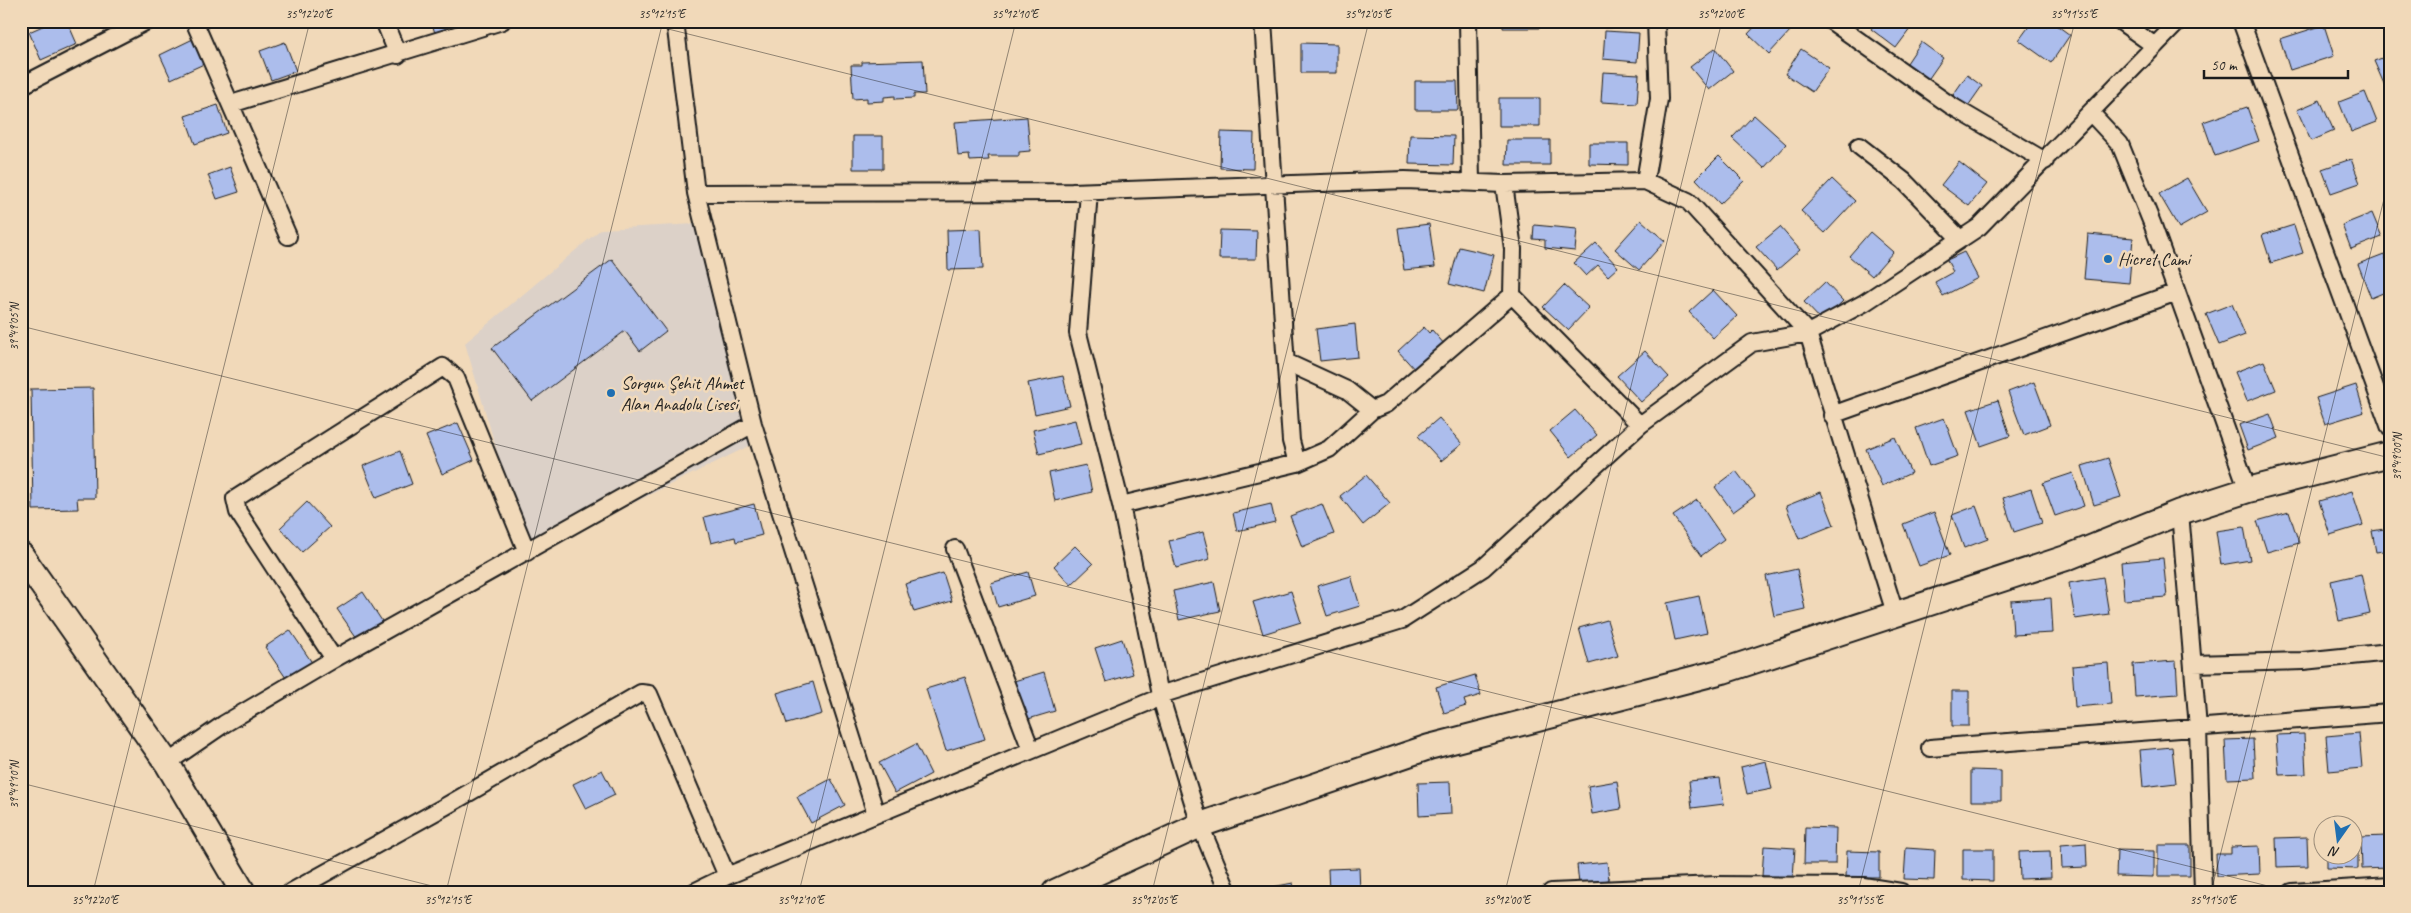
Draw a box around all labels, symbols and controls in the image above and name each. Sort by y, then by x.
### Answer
text: 35°12'20"E [286,6,334,22]
text: 35°12'15"E [639,6,687,22]
text: 35°12'10"E [992,6,1040,22]
text: 35°12'05"E [1345,6,1393,22]
text: 35°12'00"E [1698,6,1746,22]
text: 35°11'55"E [2051,6,2099,22]
scale bar [2204,48,2347,80]
text: 50 m [2211,56,2238,75]
place label: Hicret Cami [2118,248,2193,270]
marker: Hicret Cami [2102,253,2114,265]
text: 39°49'05"N [6,302,22,351]
place label: Sorgun Şehit Ahmet Alan Anadolu Lisesi [621,372,746,415]
marker: Sorgun Şehit Ahmet Alan Anadolu Lisesi [605,387,617,399]
text: 39°49'00"N [2389,432,2405,481]
text: 39°49'10"N [6,760,22,809]
north arrow [2314,816,2364,866]
text: N [2326,842,2341,861]
text: 35°12'20"E [72,892,120,908]
text: 35°12'15"E [425,892,473,908]
text: 35°12'10"E [778,892,826,908]
text: 35°12'05"E [1131,892,1179,908]
text: 35°12'00"E [1484,892,1532,908]
text: 35°11'55"E [1837,892,1885,908]
text: 35°11'50"E [2190,892,2238,908]

